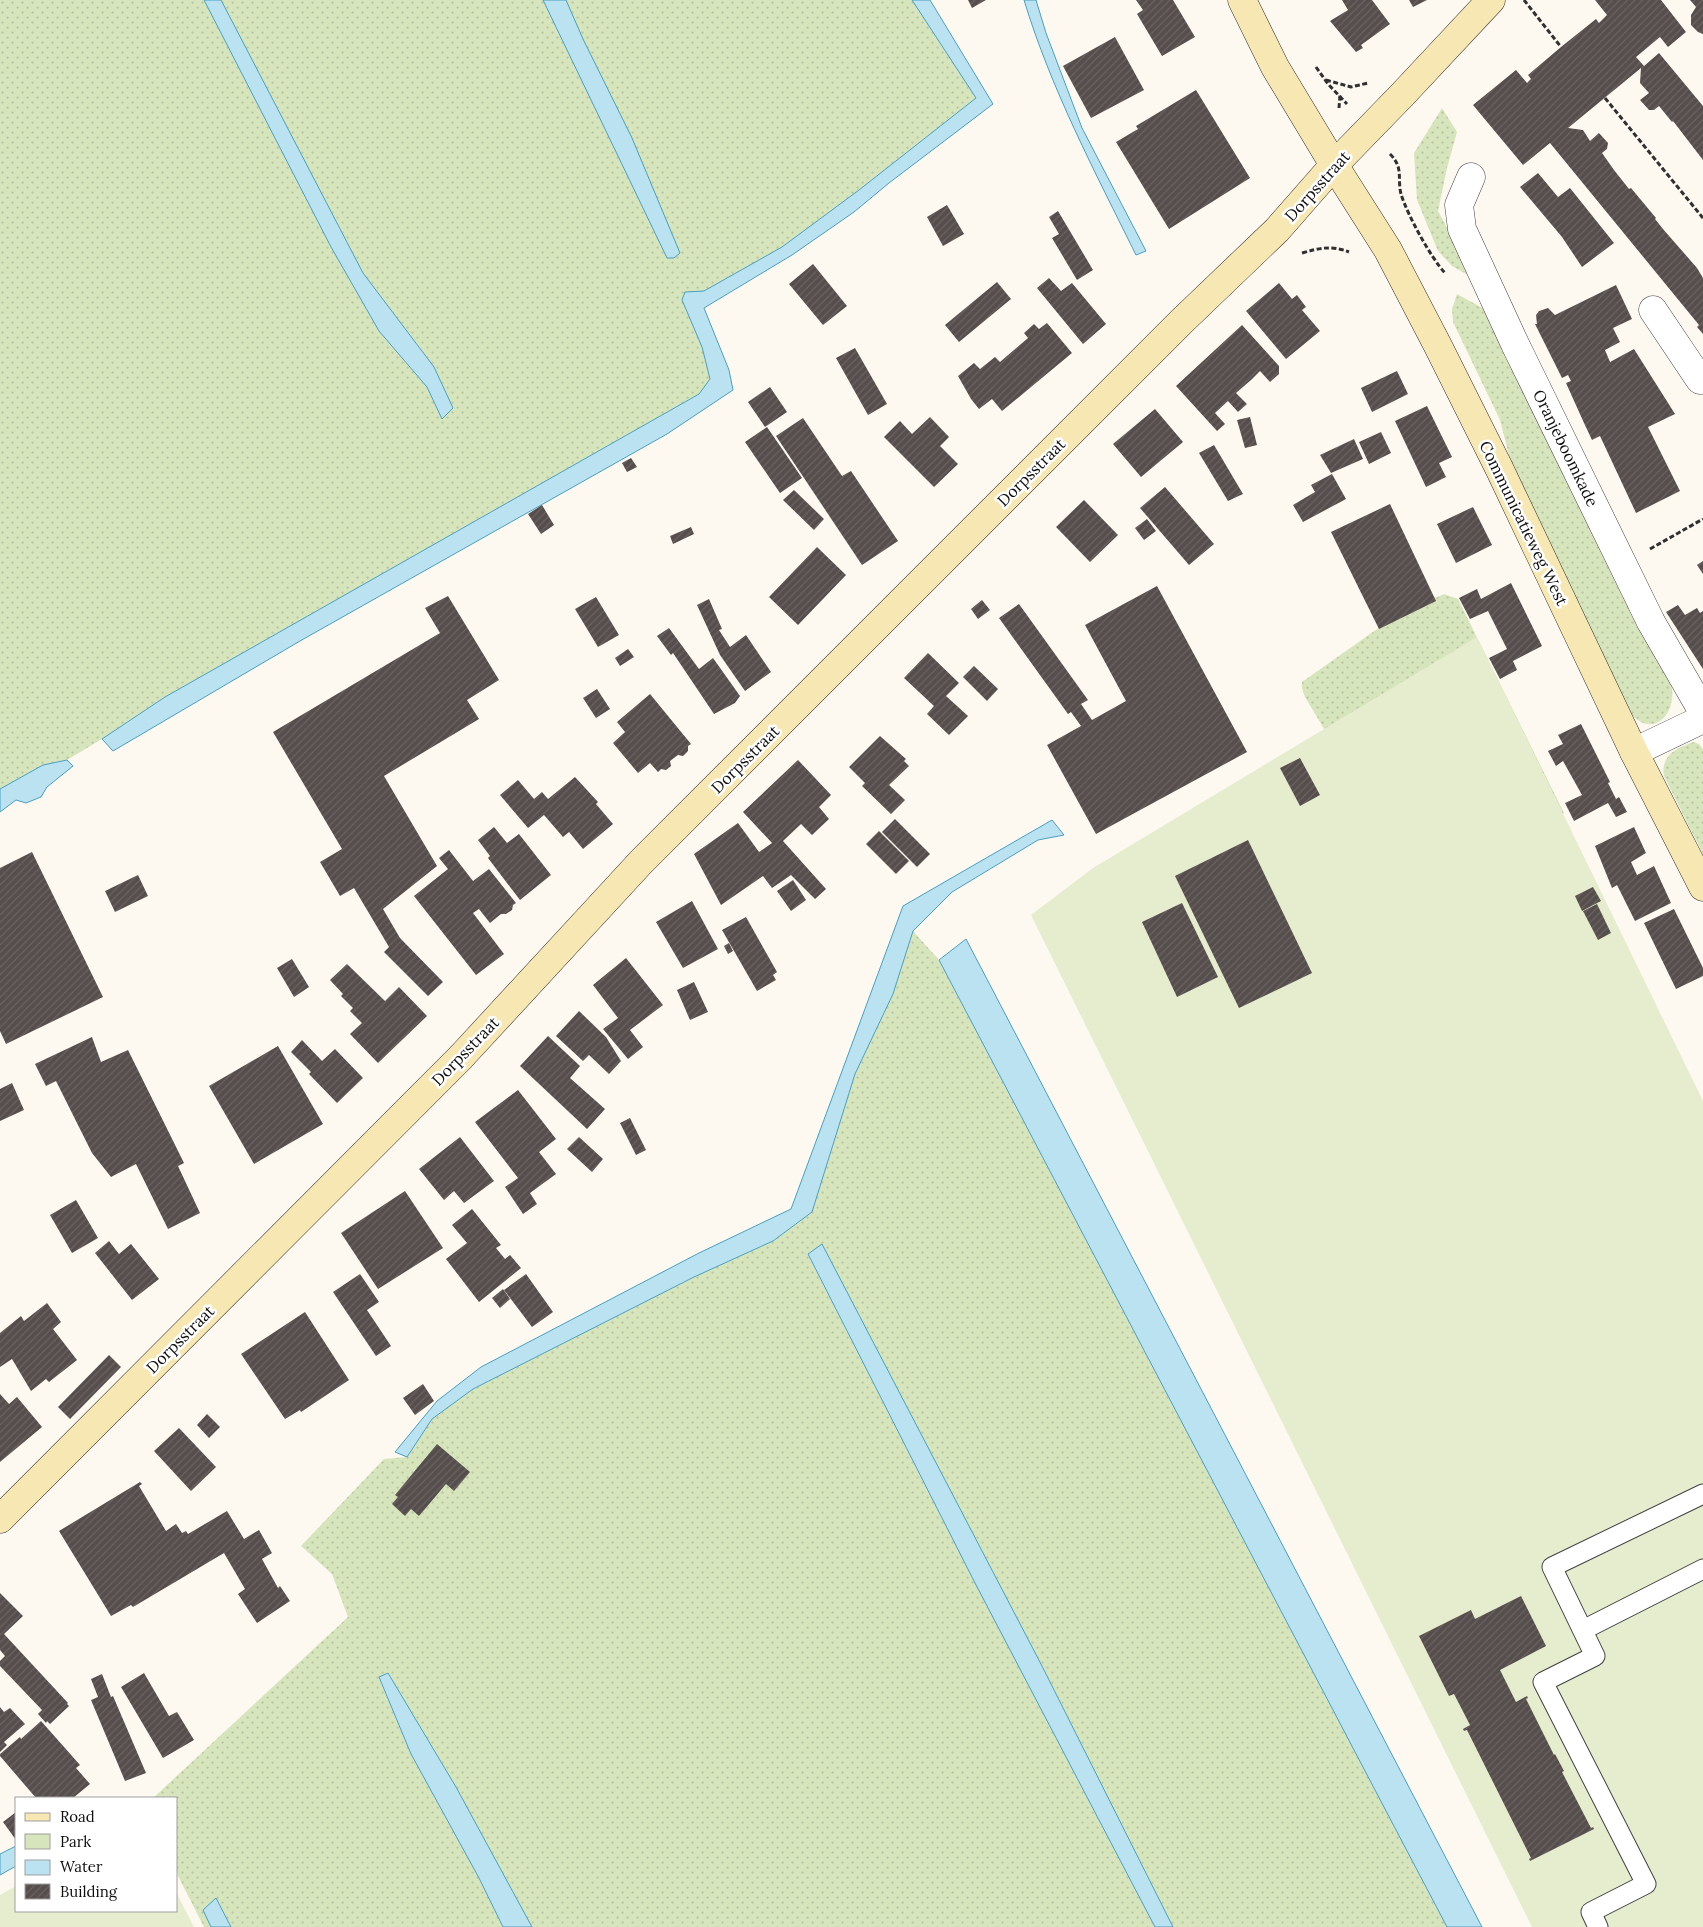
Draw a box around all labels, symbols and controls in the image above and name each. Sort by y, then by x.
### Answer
street label: Dorpsstraat [1280,146,1354,225]
street label: Oranjeboomkade [1529,386,1603,510]
street label: Dorpsstraat [993,433,1070,510]
street label: Communicatieweg West [1475,437,1573,609]
street label: Dorpsstraat [707,720,784,797]
street label: Dorpsstraat [427,1012,503,1090]
street label: Dorpsstraat [142,1300,219,1377]
legend [15,1797,178,1912]
text: Road [60,1807,95,1826]
text: Park [60,1832,91,1851]
text: Water [60,1857,103,1876]
text: Building [60,1882,118,1901]

